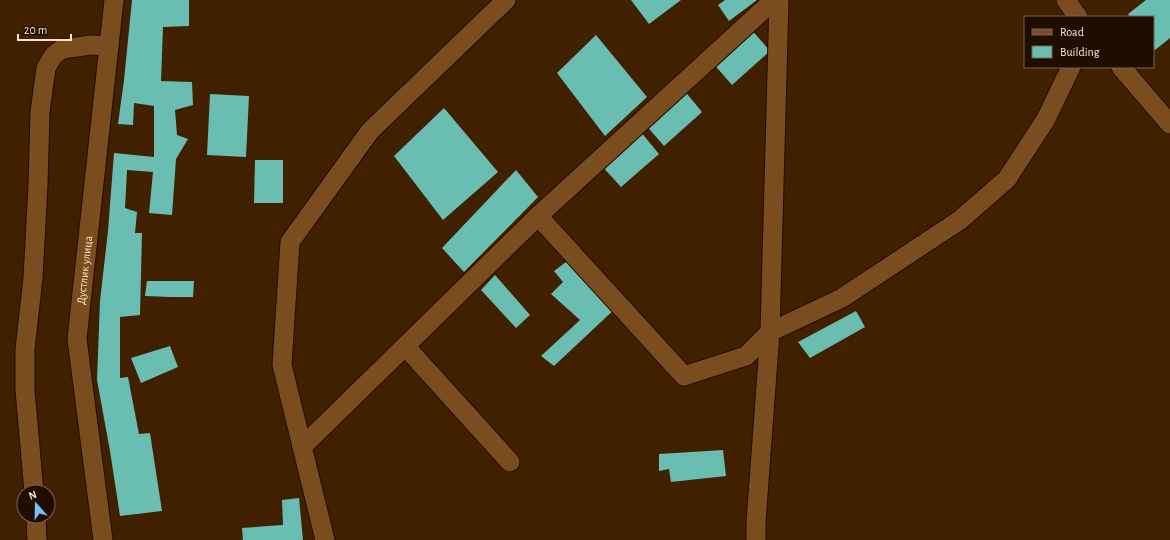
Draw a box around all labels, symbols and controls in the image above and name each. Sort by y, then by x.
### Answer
scale bar [18,16,71,42]
legend [1024,16,1154,68]
text: 20 m [24,24,47,36]
text: Road [1060,26,1084,38]
text: Building [1060,46,1100,58]
street label: Дустлик улица [75,235,94,305]
north arrow [16,484,56,524]
text: N [27,489,38,502]

